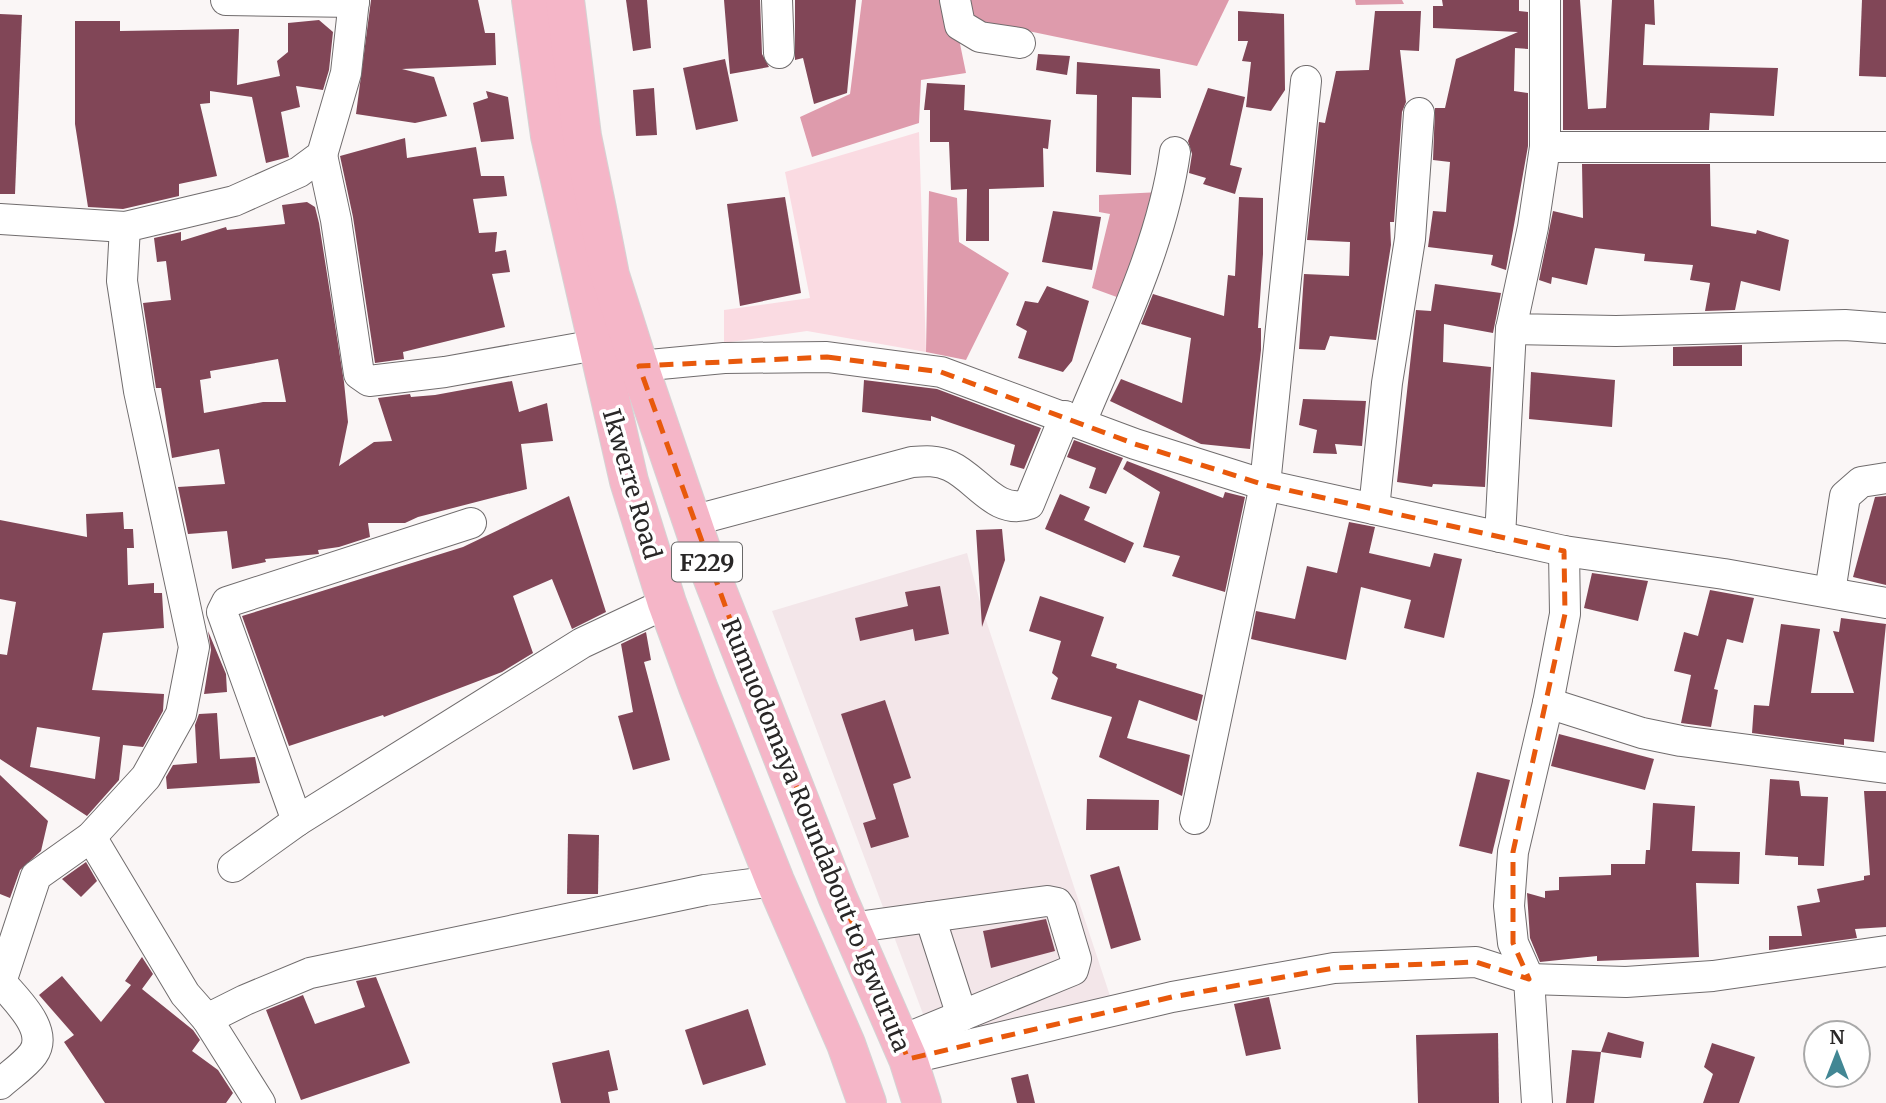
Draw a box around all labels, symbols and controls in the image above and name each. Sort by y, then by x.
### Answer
street label: Ikwerre Road [596,405,668,563]
road number: F229 [672,542,742,582]
street label: Rumuodomaya Roundabout to Igwuruta [715,614,917,1056]
north arrow [1802,1019,1872,1089]
text: N [1829,1025,1845,1049]

